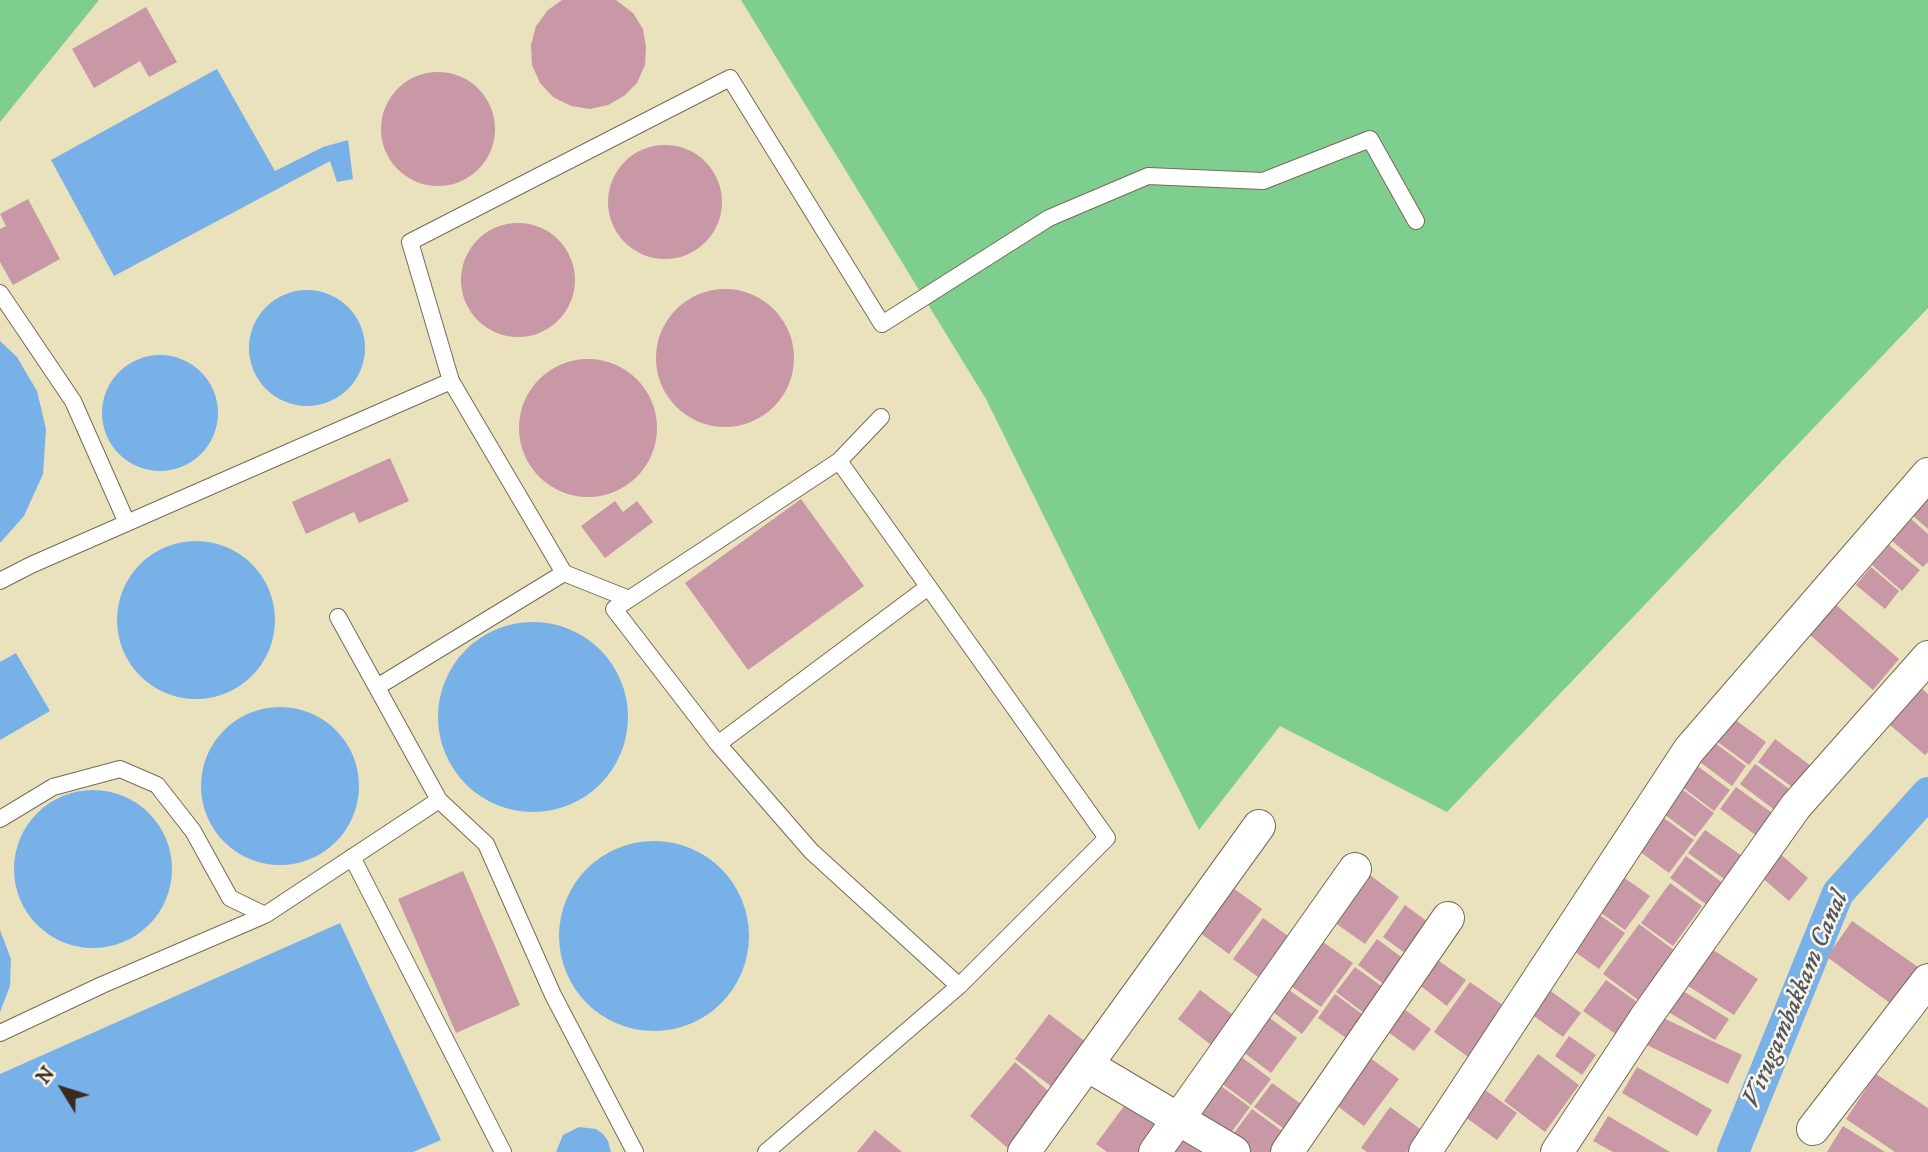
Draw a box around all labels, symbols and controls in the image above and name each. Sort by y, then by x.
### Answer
water label: Virugambakkam Canal [1737,887,1857,1113]
north arrow [28,1054,98,1124]
text: N [32,1063,60,1089]

